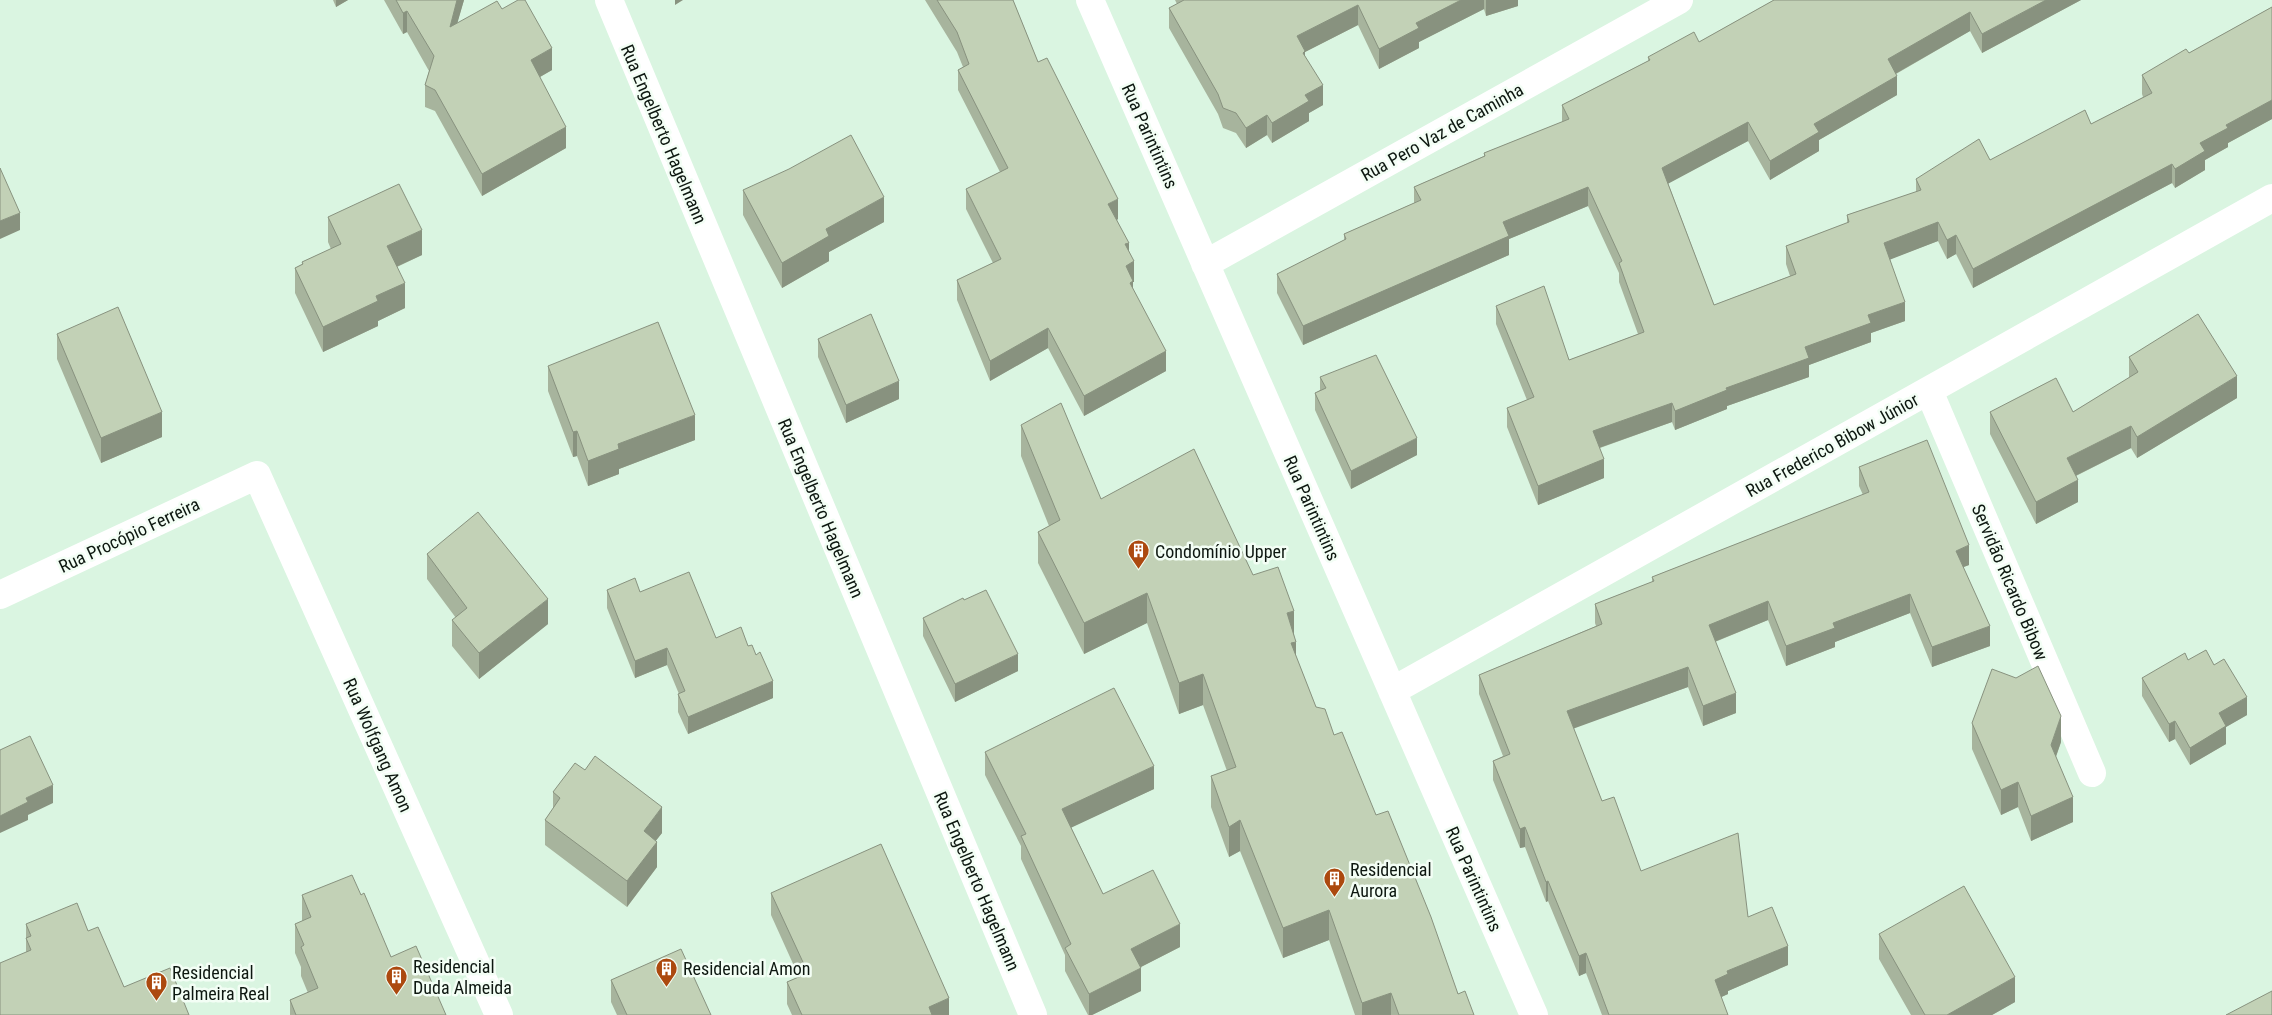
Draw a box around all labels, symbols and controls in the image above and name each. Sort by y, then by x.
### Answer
street label: Rua Engelberto Hagelmann [617,41,711,227]
street label: Rua Pero Vaz de Caminha [1357,79,1527,185]
street label: Rua Parintintins [1118,80,1182,192]
street label: Rua Frederico Bibow Júnior [1742,389,1922,501]
street label: Rua Engelberto Hagelmann [774,415,868,601]
street label: Rua Parintintins [1280,452,1344,564]
street label: Rua Procópio Ferreira [55,493,203,577]
street label: Servidão Ricardo Bibow [1968,501,2053,663]
building icon: Condomínio Upper [1127,539,1151,570]
place label: Condomínio Upper [1155,541,1287,562]
street label: Rua Wolfgang Amon [339,675,417,815]
street label: Rua Engelberto Hagelmann [930,788,1024,974]
street label: Rua Parintintins [1442,823,1506,935]
place label: Residencial Aurora [1350,859,1432,901]
building icon: Residencial Aurora [1322,867,1346,898]
place label: Residencial Duda Almeida [413,956,512,998]
building icon: Residencial Amon [655,956,679,987]
place label: Residencial Amon [683,958,810,979]
place label: Residencial Palmeira Real [172,962,269,1004]
building icon: Residencial Duda Almeida [385,964,409,995]
building icon: Residencial Palmeira Real [144,970,168,1001]

